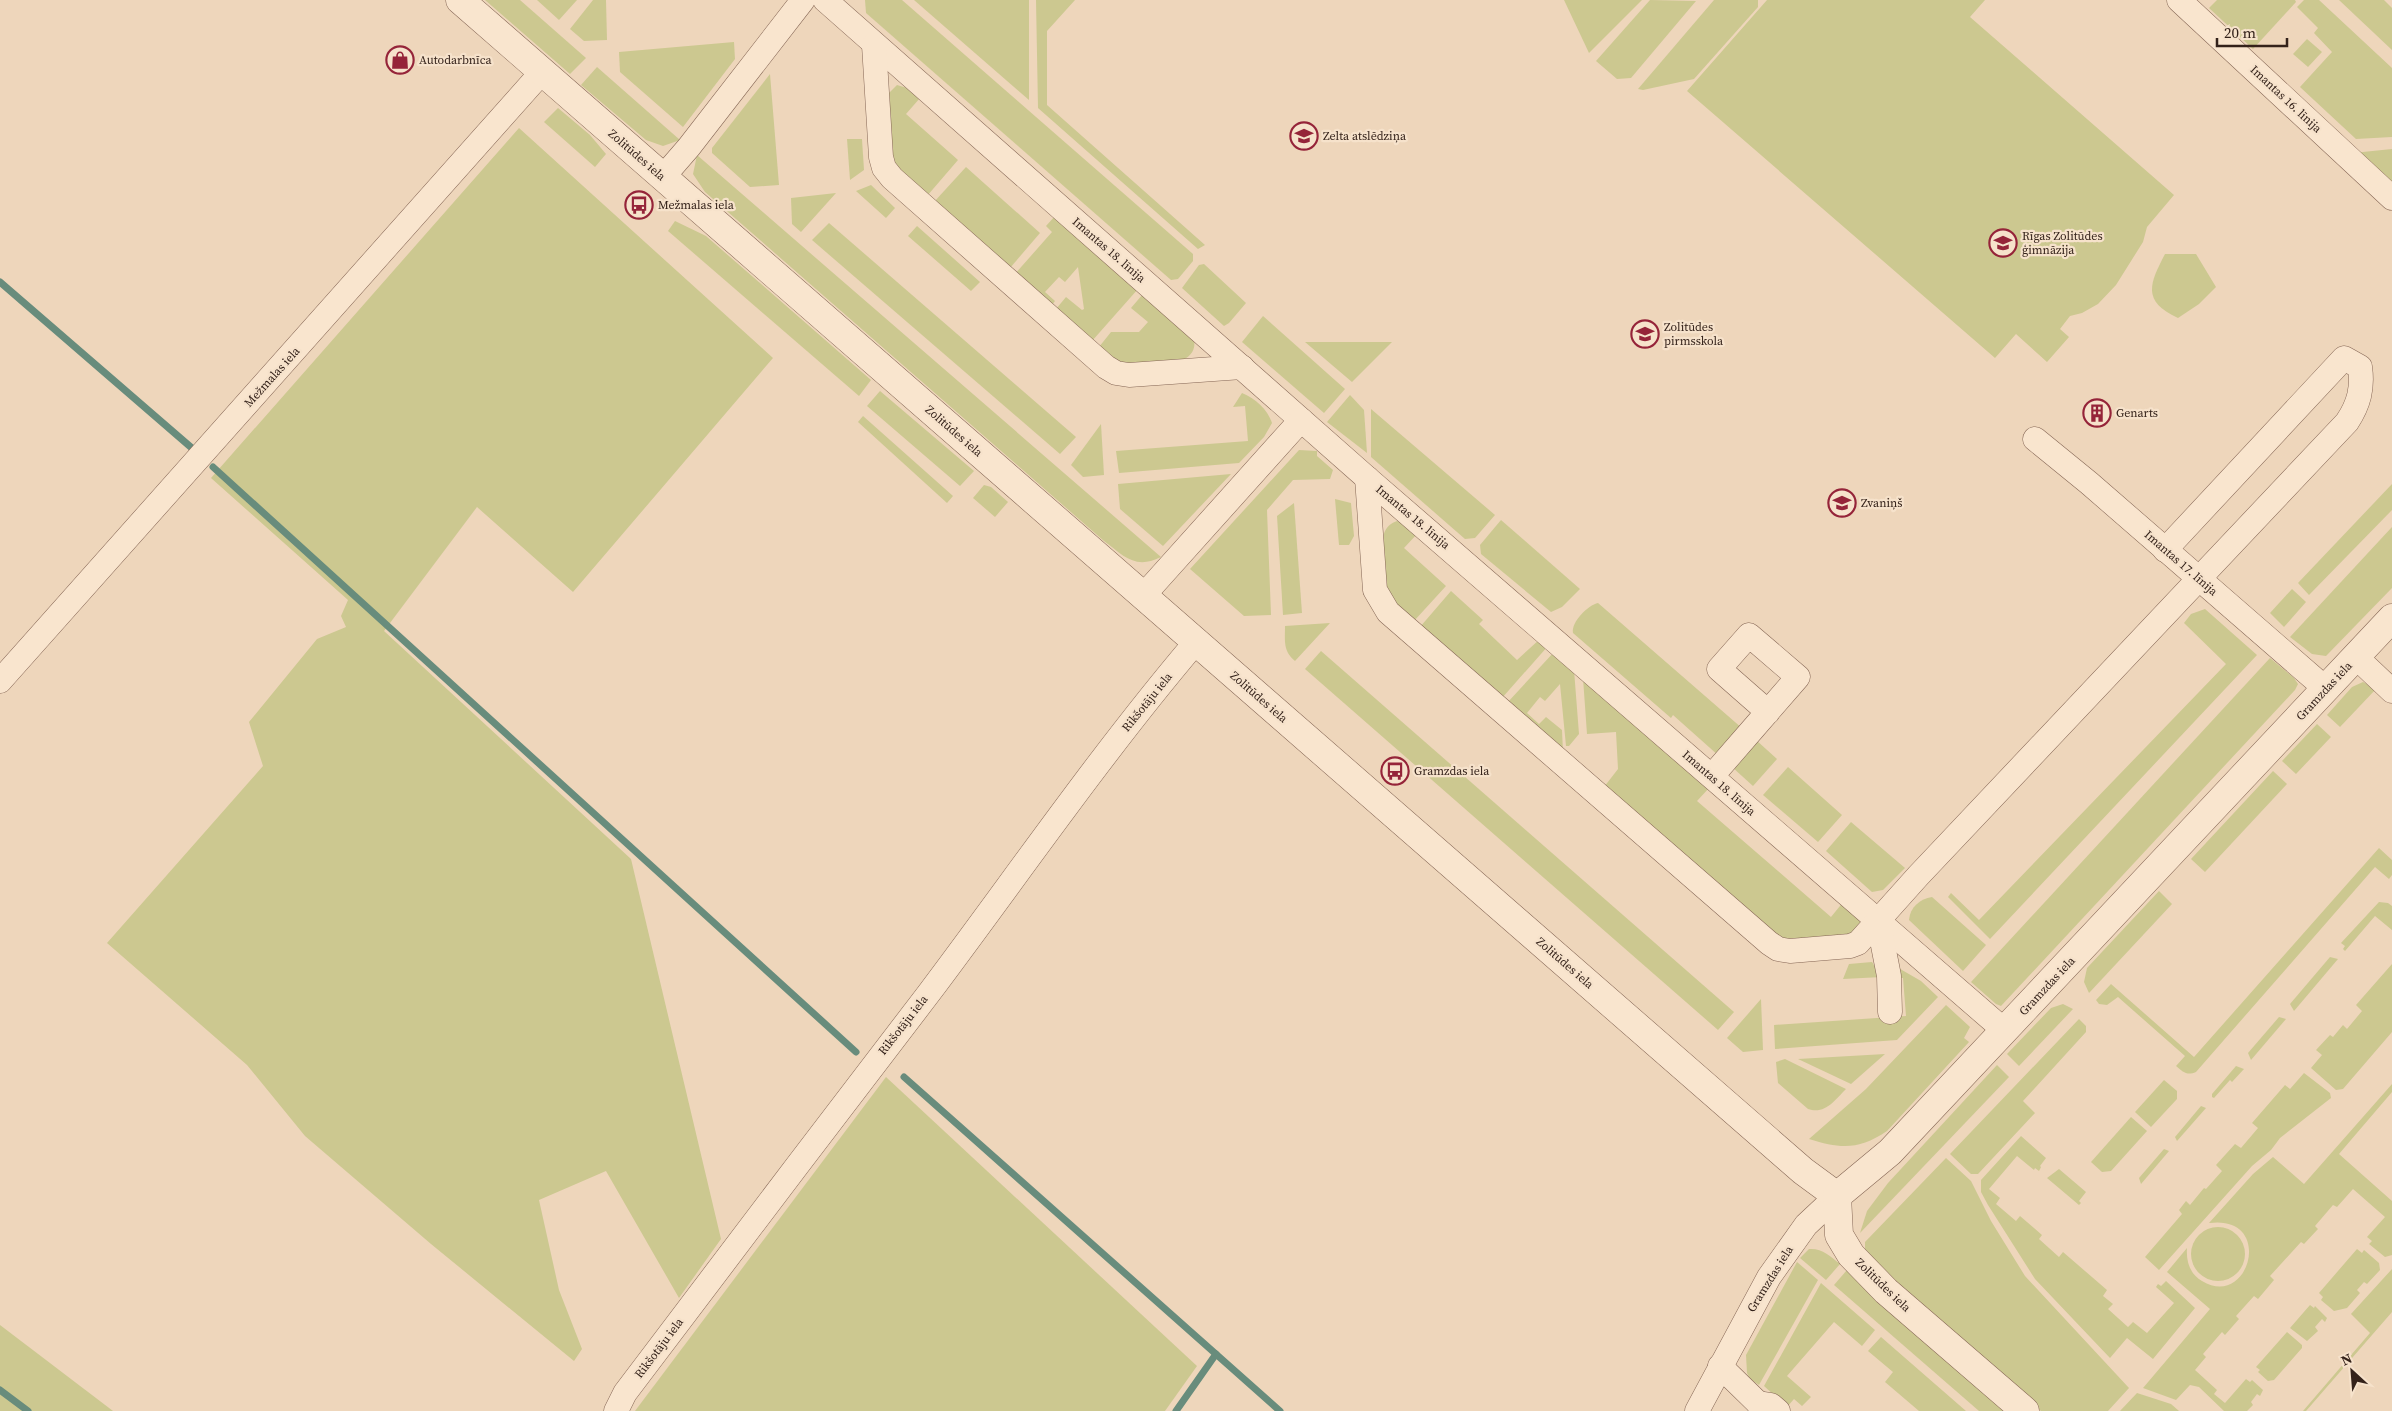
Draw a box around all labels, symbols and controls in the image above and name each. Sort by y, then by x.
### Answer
scale bar [2217,15,2287,47]
text: 20 m [2224,22,2256,43]
shop icon: Autodarbnīca [385,45,415,75]
place label: Autodarbnīca [419,52,493,68]
street label: Imantas 16. līnija [2247,62,2326,137]
school or university icon: Zelta atslēdziņa [1289,121,1319,151]
street label: Zolitūdes iela [605,126,670,185]
place label: Zelta atslēdziņa [1323,128,1407,144]
bus stop icon: Mežmalas iela [624,190,654,220]
place label: Mežmalas iela [658,197,735,213]
street label: Imantas 18. līnija [1069,214,1150,287]
school or university icon: Rīgas Zolitūdes ģimnāzija [1988,228,2018,258]
place label: Rīgas Zolitūdes ģimnāzija [2022,228,2103,258]
school or university icon: Zolitūdes pirmsskola [1630,319,1660,349]
place label: Zolitūdes pirmsskola [1664,319,1724,349]
street label: Mežmalas iela [241,343,304,411]
building icon: Genarts [2082,398,2112,428]
street label: Zolitūdes iela [922,402,987,461]
place label: Genarts [2116,405,2158,421]
street label: Imantas 18. līnija [1372,481,1454,553]
school or university icon: Zvaniņš [1827,488,1857,518]
place label: Zvaniņš [1861,495,1903,511]
street label: Imantas 17. līnija [2141,527,2222,600]
street label: Gramzdas iela [2292,657,2356,724]
street label: Rikšotāju iela [1118,668,1176,735]
street label: Zolitūdes iela [1227,668,1292,727]
street label: Imantas 18. līnija [1679,747,1760,820]
bus stop icon: Gramzdas iela [1380,756,1410,786]
place label: Gramzdas iela [1414,763,1490,779]
street label: Zolitūdes iela [1533,934,1598,993]
street label: Gramzdas iela [2015,952,2079,1019]
street label: Rikšotāju iela [875,991,932,1058]
street label: Gramzdas iela [1743,1242,1797,1315]
street label: Zolitūdes iela [1852,1255,1915,1316]
street label: Rikšotāju iela [631,1314,688,1381]
north arrow [2327,1346,2377,1396]
text: N [2337,1348,2355,1371]

